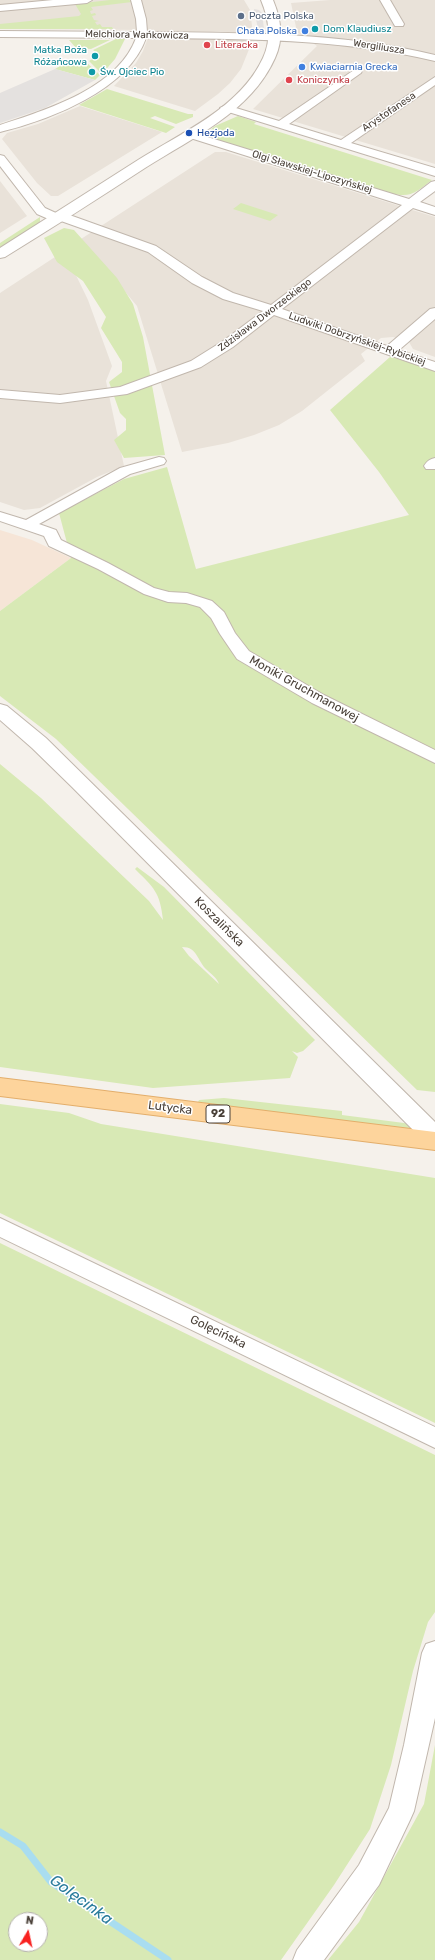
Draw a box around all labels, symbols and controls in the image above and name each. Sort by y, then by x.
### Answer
place label: Poczta Polska [249,10,314,22]
marker: Poczta Polska [236,11,246,21]
place label: Dom Klaudiusz [323,23,392,35]
marker: Dom Klaudiusz [310,24,320,34]
place label: Chata Polska [237,25,297,37]
marker: Chata Polska [300,26,310,36]
street label: Melchiora Wańkowicza [85,28,189,42]
street label: Wergiliusza [352,37,406,57]
place label: Literacka [215,39,258,51]
marker: Literacka [202,40,212,50]
place label: Matka Boża Różańcowa [34,44,87,68]
marker: Matka Boża Różańcowa [90,51,100,61]
place label: Kwiaciarnia Grecka [310,61,397,73]
marker: Kwiaciarnia Grecka [297,62,307,72]
place label: Św. Ojciec Pio [100,66,164,78]
marker: Św. Ojciec Pio [87,67,97,77]
place label: Koniczynka [297,74,350,86]
marker: Koniczynka [284,75,294,85]
street label: Arystofanesa [360,90,418,134]
place label: Hezjoda [197,127,235,139]
marker: Hezjoda [184,128,194,138]
street label: Olgi Sławskiej-Lipczyńskiej [250,148,374,196]
street label: Zdzisława Dworzeckiego [216,276,314,354]
street label: Ludwiki Dobrzyńskiej-Rybickiej [287,310,427,368]
street label: Moniki Gruchmanowej [247,653,361,725]
street label: Koszalińska [191,894,247,950]
street label: Lutycka [147,1098,193,1118]
road number: 92 [206,1105,230,1123]
street label: Golęcińska [188,1312,248,1352]
water label: Golęcinka [46,1871,116,1929]
north arrow [8,1912,48,1952]
text: N [25,1914,35,1928]

